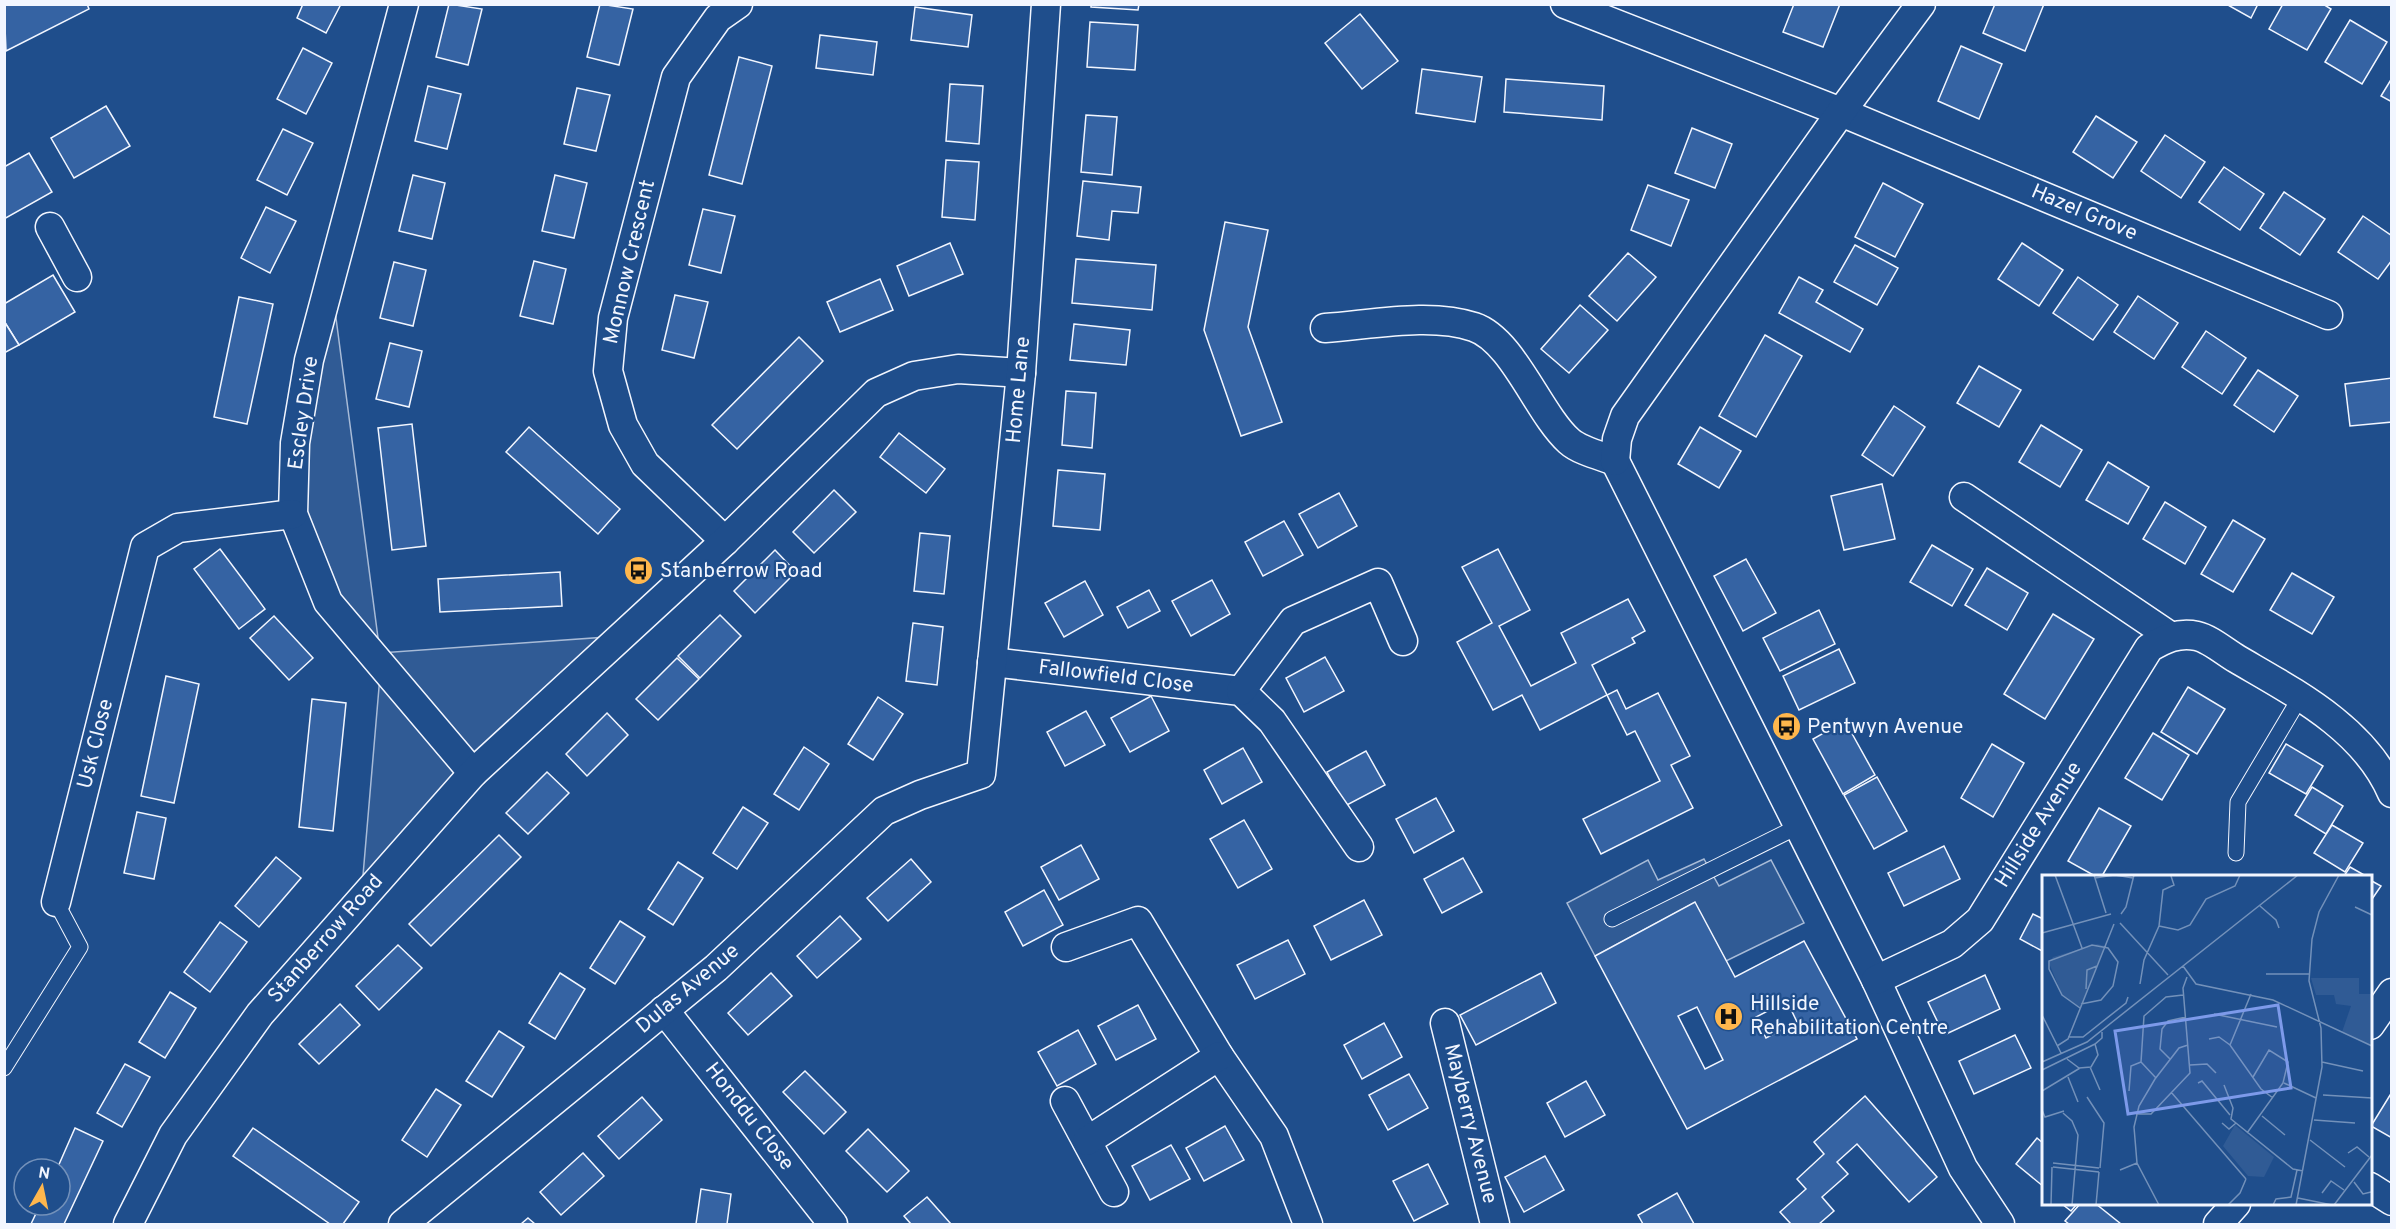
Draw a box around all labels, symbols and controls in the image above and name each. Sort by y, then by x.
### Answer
street label: Monnow Crescent [598,177,662,347]
street label: Hazel Grove [2027,179,2141,247]
street label: Home Lane [1001,335,1037,445]
street label: Escley Drive [283,354,325,472]
bus stop icon: Stanberrow Road [623,555,655,587]
place label: Stanberrow Road [660,558,823,585]
street label: Fallowfield Close [1037,654,1195,700]
street label: Usk Close [72,696,120,792]
bus stop icon: Pentwyn Avenue [1770,711,1802,743]
place label: Pentwyn Avenue [1807,714,1963,741]
street label: Hillside Avenue [1989,757,2089,893]
street label: Stanberrow Road [262,869,390,1009]
inset map [2042,875,2372,1205]
street label: Dulas Avenue [631,938,745,1040]
place label: Hillside Rehabilitation Centre [1750,991,1948,1042]
hospital icon: Hillside Rehabilitation Centre [1713,1000,1745,1032]
street label: Mayberry Avenue [1437,1041,1503,1207]
street label: Honddu Close [698,1057,800,1177]
north arrow [12,1157,72,1217]
text: N [37,1163,51,1185]

